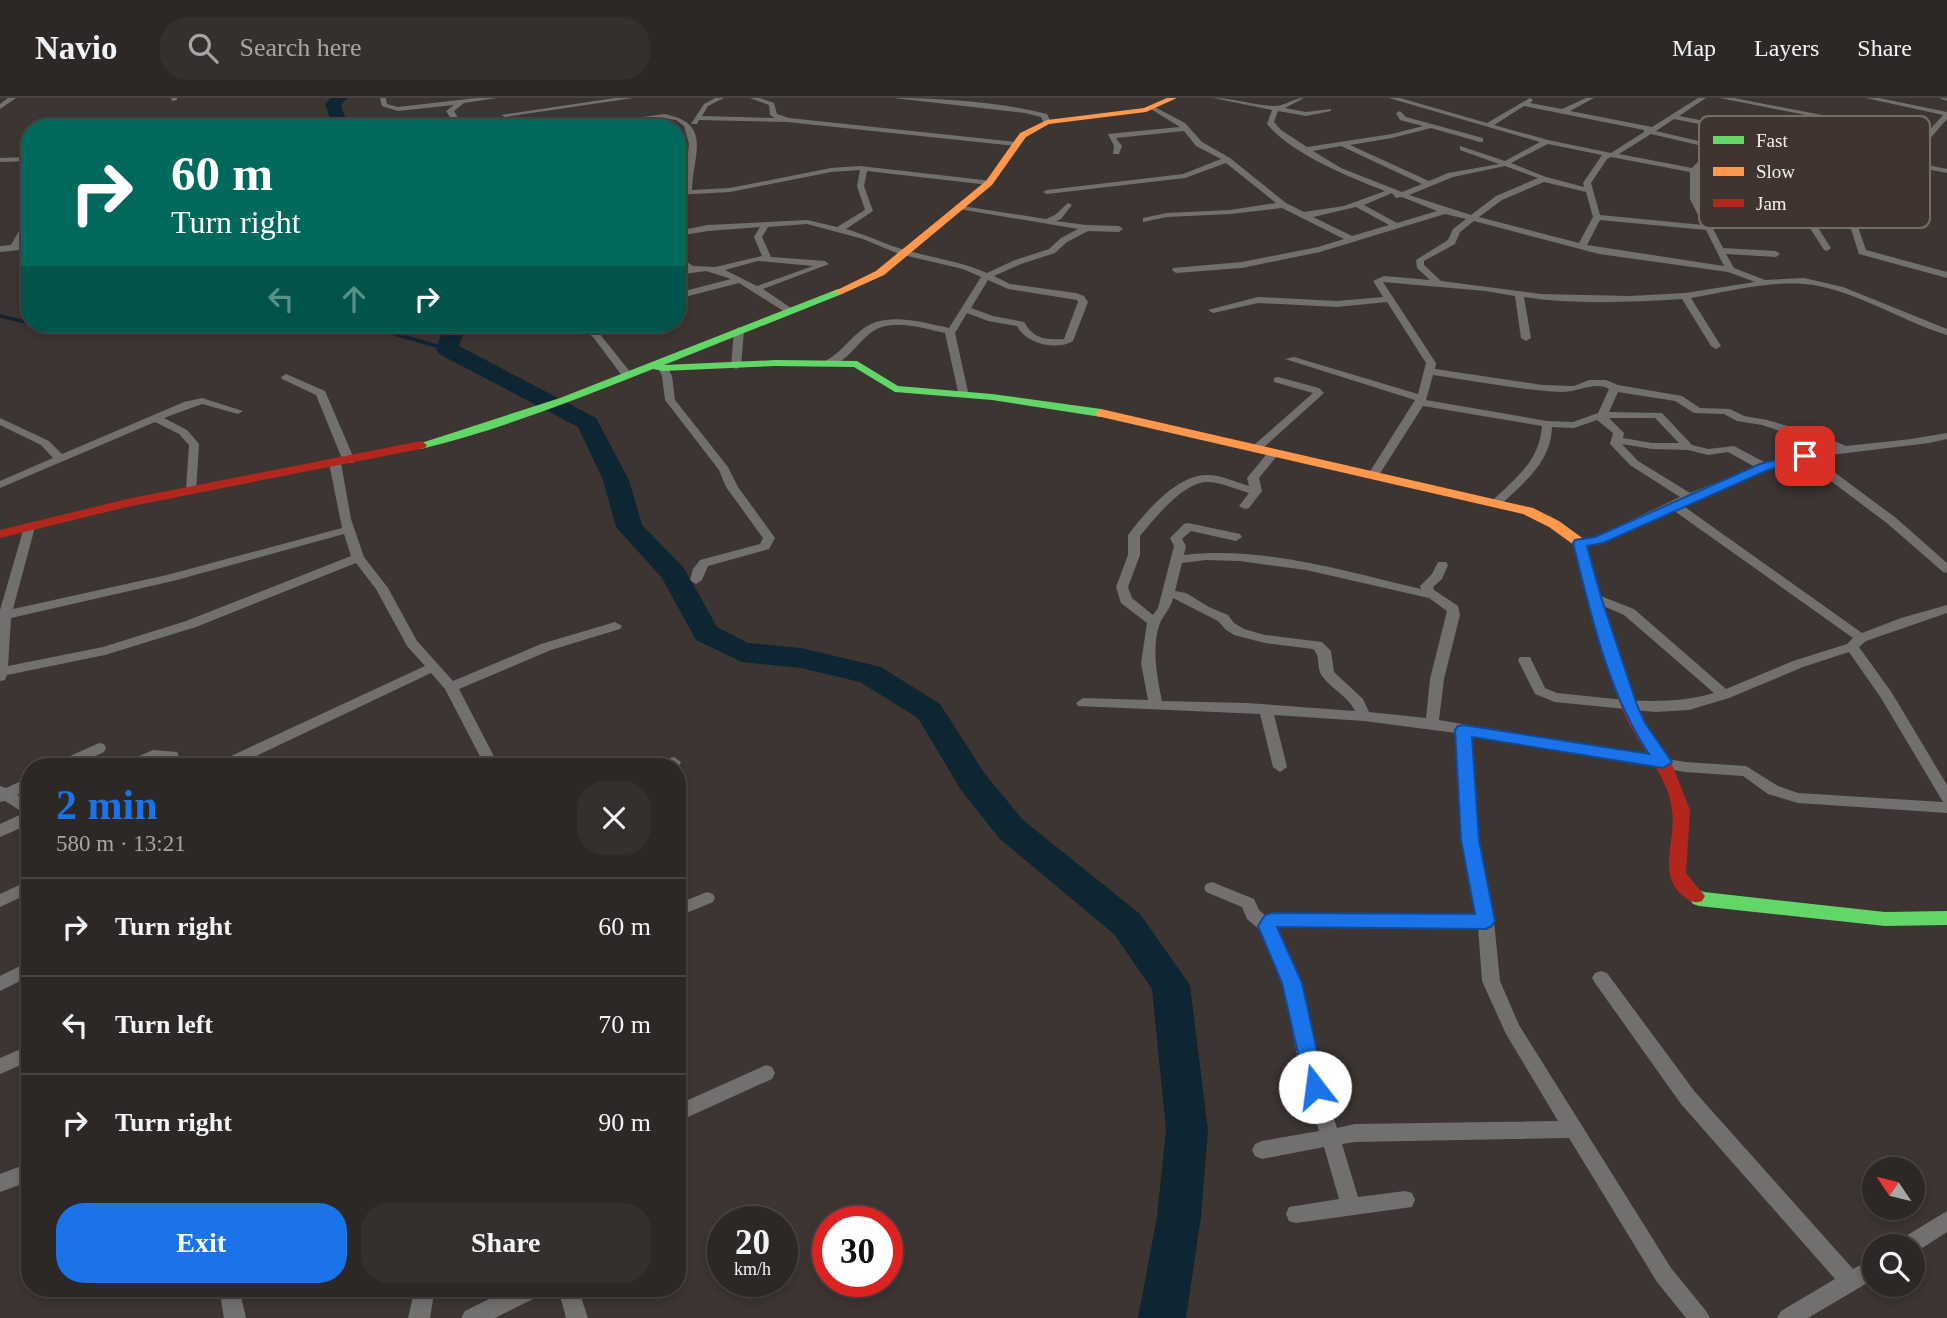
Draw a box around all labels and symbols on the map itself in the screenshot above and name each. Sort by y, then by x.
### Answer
legend [1699,116,1930,228]
text: Fast [1756,130,1788,151]
text: Slow [1756,161,1795,182]
text: Jam [1756,193,1787,214]
pin [1775,426,1835,486]
position arrow [1278,1050,1352,1124]
north arrow [1862,1157,1925,1220]
speed limit sign: 30 [812,1206,903,1297]

